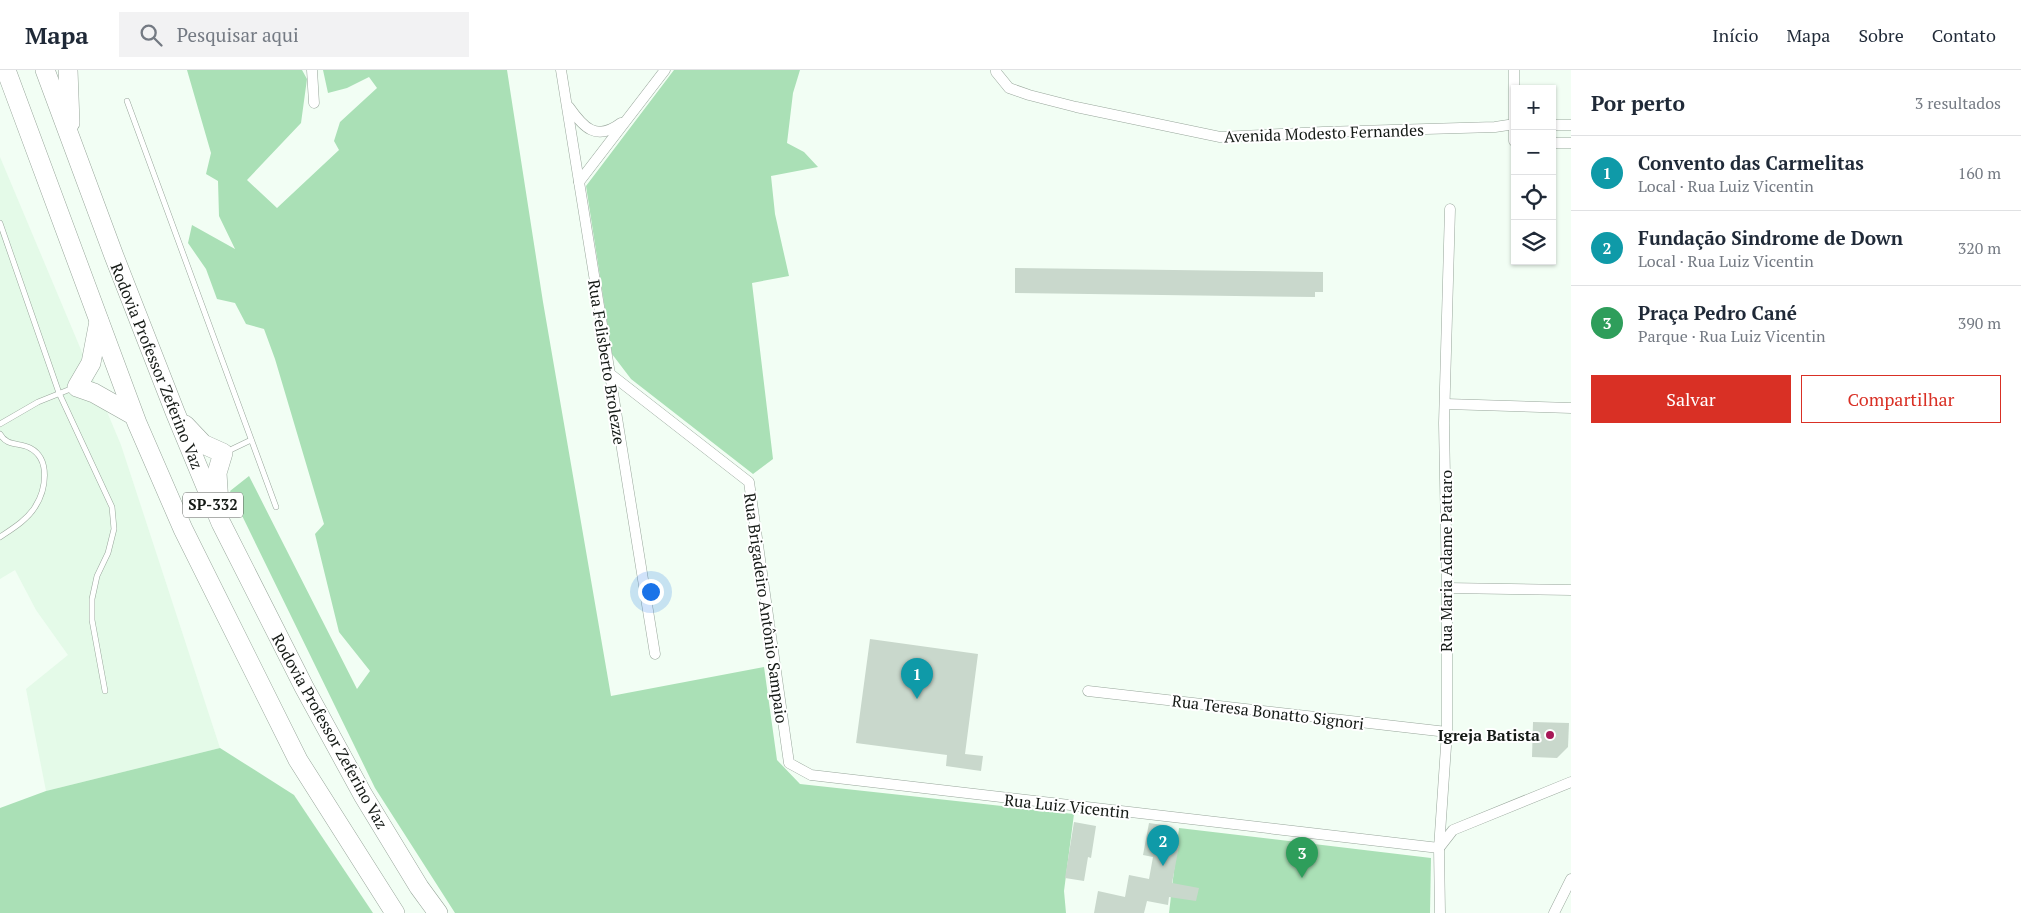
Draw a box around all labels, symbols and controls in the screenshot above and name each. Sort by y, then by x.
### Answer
search box [119,12,469,57]
text: Mapa [25,19,89,51]
icon: search [137,21,165,49]
text: Pesquisar aqui [177,22,299,47]
text: Início [1712,23,1758,47]
text: Mapa [1786,23,1830,47]
text: Sobre [1858,23,1904,47]
text: Contato [1932,23,1996,47]
map controls [1511,85,1556,265]
button: + [1511,85,1556,130]
text: Por perto [1591,89,1685,117]
text: 3 resultados [1915,92,2001,114]
street label: Avenida Modesto Fernandes [1224,119,1424,147]
button: − [1511,130,1556,175]
text: Convento das Carmelitas [1638,150,1864,175]
text: 1 [1602,162,1612,184]
text: 160 m [1958,162,2001,184]
button: locate [1511,175,1556,220]
text: Local · Rua Luiz Vicentin [1638,175,1814,197]
button: layers [1511,220,1556,265]
text: Fundação Sindrome de Down [1638,225,1903,250]
text: 2 [1602,237,1612,259]
text: 320 m [1958,237,2001,259]
text: Local · Rua Luiz Vicentin [1638,250,1814,272]
street label: Rodovia Professor Zeferino Vaz [106,260,208,472]
street label: Rua Felisberto Brolezze [583,278,631,446]
text: Praça Pedro Cané [1638,300,1797,325]
text: 3 [1602,312,1612,334]
text: 390 m [1958,312,2001,334]
text: Parque · Rua Luiz Vicentin [1638,325,1825,347]
button: Salvar [1591,375,1791,423]
button: Compartilhar [1801,375,2001,423]
street label: Rua Maria Adame Pattaro [1435,470,1457,652]
street label: Rua Brigadeiro Antônio Sampaio [739,491,793,725]
road number: SP-332 [183,492,243,518]
your location [638,579,664,605]
street label: Rodovia Professor Zeferino Vaz [267,629,393,833]
pin: 1 [901,658,933,699]
street label: Rua Teresa Bonatto Signori [1171,689,1365,735]
place label: Igreja Batista [1438,724,1540,746]
marker: Igreja Batista [1544,729,1556,741]
street label: Rua Luiz Vicentin [1003,788,1131,824]
pin: 2 [1147,825,1179,866]
pin: 3 [1286,837,1318,878]

